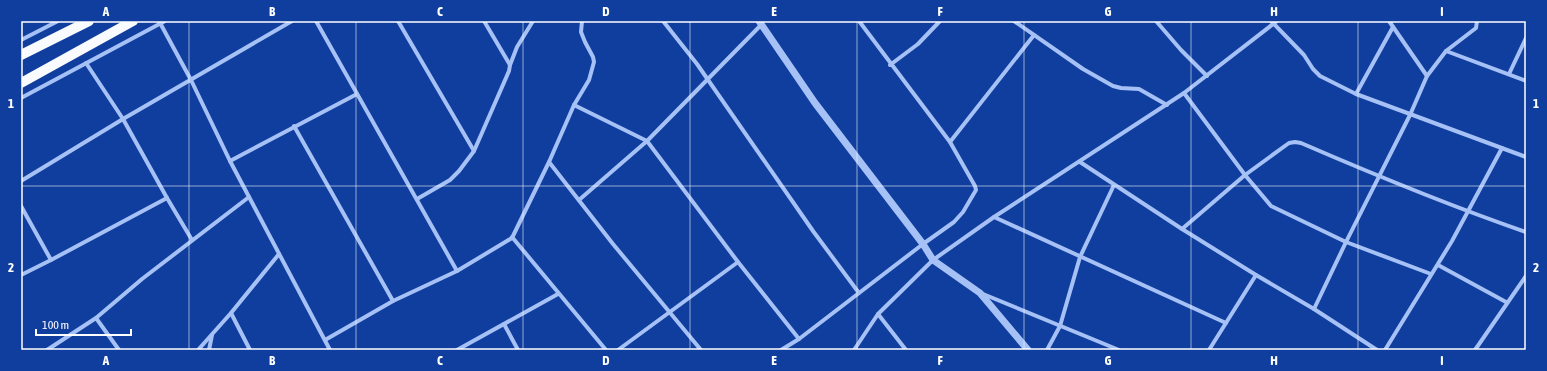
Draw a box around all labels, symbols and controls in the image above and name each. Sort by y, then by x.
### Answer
text: A [102,4,110,19]
text: B [269,4,276,19]
text: C [437,4,443,19]
text: D [602,4,610,19]
text: E [771,4,777,19]
text: F [937,4,943,19]
text: G [1105,4,1112,19]
text: H [1270,4,1278,19]
text: I [1440,4,1444,19]
text: 1 [8,96,14,111]
text: 1 [1533,96,1539,111]
text: 2 [8,260,14,275]
text: 2 [1533,260,1539,275]
scale bar [36,311,131,337]
text: 100 m [42,318,69,332]
text: A [102,353,110,368]
text: B [269,353,276,368]
text: C [437,353,443,368]
text: D [602,353,610,368]
text: E [771,353,777,368]
text: F [937,353,943,368]
text: G [1105,353,1112,368]
text: H [1270,353,1278,368]
text: I [1440,353,1444,368]

